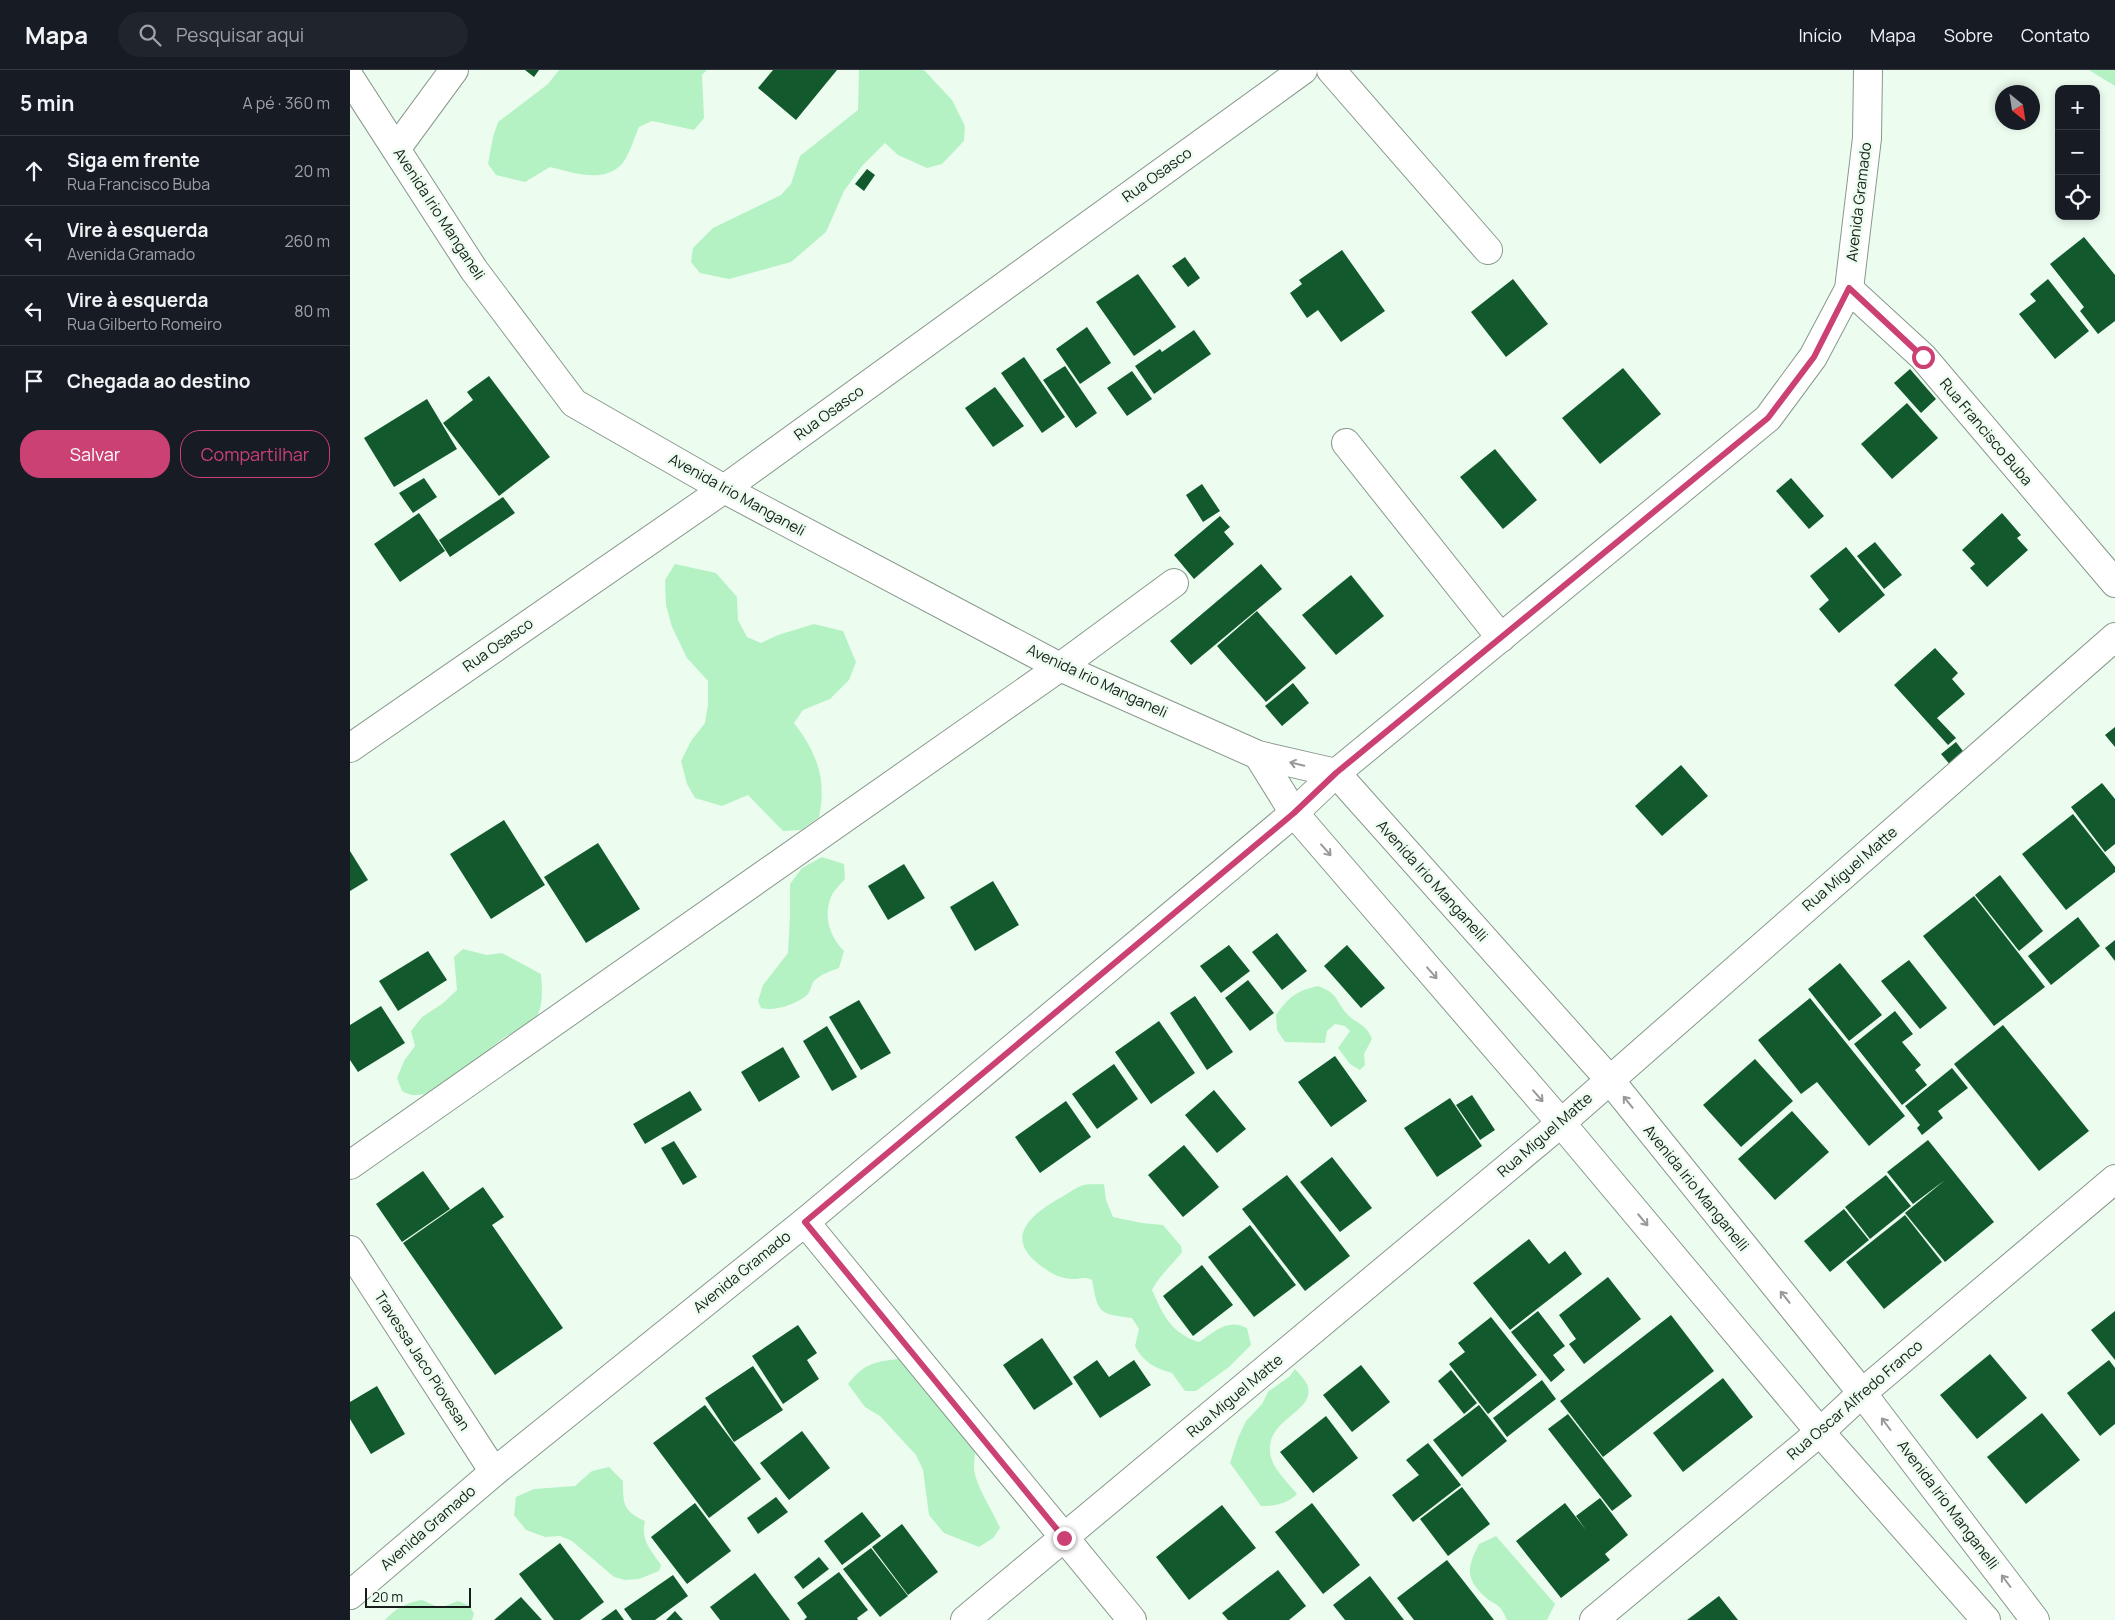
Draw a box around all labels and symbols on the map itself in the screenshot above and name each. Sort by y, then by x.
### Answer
north arrow [1995,85,2040,130]
street label: Avenida Gramado [1841,141,1876,263]
street label: Rua Osasco [1118,142,1196,207]
street label: Avenida Irio Manganeli [389,144,490,284]
route start [1912,346,1935,369]
street label: Rua Francisco Buba [1935,373,2038,490]
street label: Rua Osasco [790,380,868,445]
street label: Avenida Irio Manganeli [665,448,809,541]
street label: Rua Osasco [458,613,537,677]
street label: Avenida Irio Manganeli [1023,639,1171,722]
one-way arrow [1290,759,1306,768]
street label: Avenida Irio Manganelli [1372,815,1493,946]
street label: Rua Miguel Matte [1798,821,1902,916]
one-way arrow [1320,843,1331,856]
one-way arrow [1426,967,1438,980]
street label: Rua Miguel Matte [1493,1087,1597,1182]
one-way arrow [1532,1090,1544,1103]
one-way arrow [1622,1096,1633,1109]
street label: Avenida Irio Manganelli [1639,1120,1754,1255]
one-way arrow [1637,1214,1648,1227]
street label: Avenida Gramado [688,1226,795,1318]
street label: Travessa Jaco Piovesan [369,1287,475,1434]
one-way arrow [1779,1291,1790,1304]
street label: Rua Oscar Alfredo Franco [1782,1335,1927,1464]
street label: Rua Miguel Matte [1182,1349,1287,1442]
one-way arrow [1881,1417,1891,1431]
street label: Avenida Irio Manganelli [1893,1436,2004,1574]
street label: Avenida Gramado [375,1480,480,1575]
route end [1053,1527,1076,1550]
one-way arrow [2000,1575,2011,1588]
scale bar [365,1585,471,1608]

